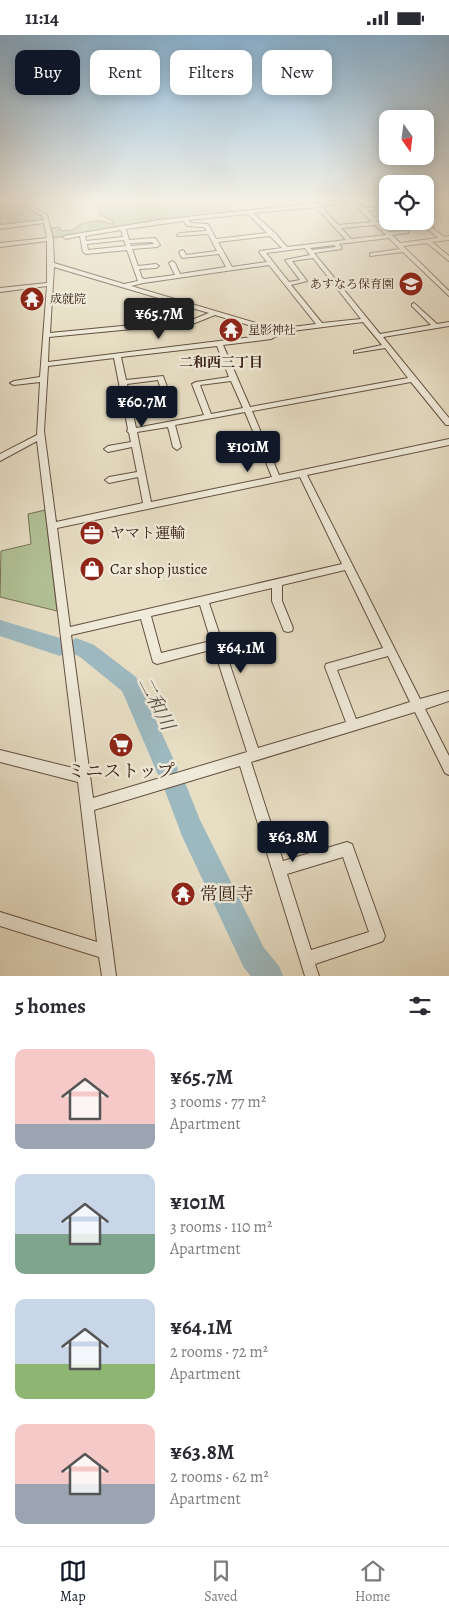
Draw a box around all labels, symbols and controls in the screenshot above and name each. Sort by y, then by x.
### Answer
text: 11:14 [25,5,59,31]
chip: Buy [15,50,80,95]
chip: Rent [90,50,160,95]
chip: Filters [170,50,252,95]
chip: New [262,50,332,95]
north arrow [379,110,434,165]
map controls [379,110,434,230]
button: locate [379,175,434,230]
school or university icon: あすなろ保育園 [398,271,424,297]
place label: あすなろ保育園 [310,276,394,292]
temple icon: 成就院 [19,286,45,312]
place label: 成就院 [50,291,86,307]
pin: ¥65.7M [118,297,200,340]
text: ¥65.7M [135,303,183,325]
temple icon: 星影神社 [218,317,244,343]
place label: 星影神社 [248,322,296,338]
district label: 二和西三丁目 [179,353,263,372]
pin: ¥60.7M [101,385,183,428]
text: ¥60.7M [117,391,167,413]
pin: ¥101M [213,431,283,473]
text: ¥101M [227,436,269,458]
office icon: ヤマト運輸 [79,520,105,546]
place label: ヤマト運輸 [110,523,185,543]
shop icon: Car shop justice [79,556,105,582]
place label: Car shop justice [110,559,208,579]
pin: ¥64.1M [200,631,282,674]
text: ¥64.1M [217,637,265,659]
water label: 二和川 [132,672,182,737]
supermarket icon: ミニストップ [108,732,134,758]
place label: ミニストップ [67,759,175,783]
pin: ¥63.8M [252,821,334,863]
text: ¥63.8M [268,826,318,848]
temple icon: 常圓寺 [170,881,196,907]
place label: 常圓寺 [200,882,254,906]
text: 5 homes [15,992,86,1020]
icon: filters [406,992,434,1020]
text: ¥65.7M [170,1063,233,1091]
icon: home [55,1069,115,1129]
text: 3 rooms · 77 m² [170,1091,266,1113]
text: Apartment [170,1113,241,1135]
text: ¥101M [170,1188,225,1216]
icon: home [55,1194,115,1254]
text: 3 rooms · 110 m² [170,1216,272,1238]
text: Apartment [170,1238,241,1260]
text: ¥64.1M [170,1313,233,1341]
icon: home [55,1319,115,1379]
text: 2 rooms · 72 m² [170,1341,268,1363]
text: Apartment [170,1363,241,1385]
text: ¥63.8M [170,1438,234,1466]
icon: home [55,1444,115,1504]
text: 2 rooms · 62 m² [170,1466,269,1488]
text: Apartment [170,1488,241,1510]
tab: Map [59,1557,87,1606]
tab: Saved [204,1557,238,1606]
tab: Home [355,1557,390,1606]

